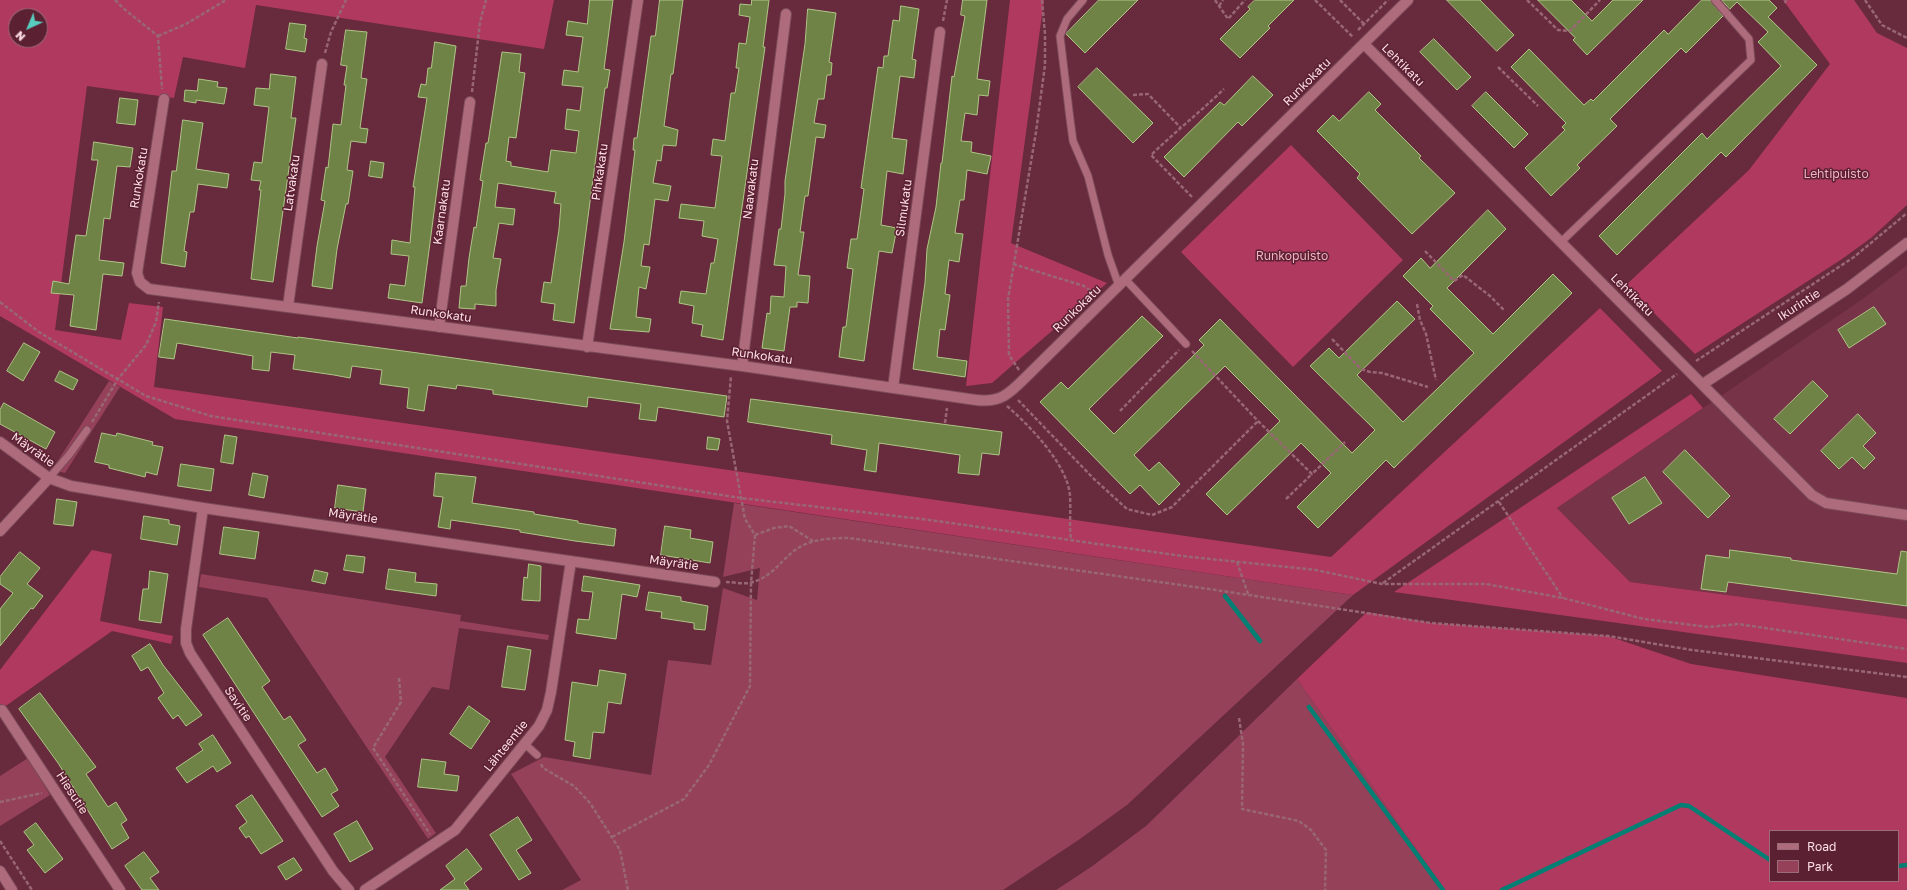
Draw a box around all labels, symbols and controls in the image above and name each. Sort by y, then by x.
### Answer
north arrow [8,8,48,48]
text: N [12,29,28,44]
street label: Lehtikatu [1379,41,1427,89]
street label: Runkokatu [1280,55,1334,109]
street label: Pihkakatu [589,143,611,201]
street label: Runkokatu [127,146,151,210]
street label: Latvakatu [281,154,303,212]
street label: Naavakatu [740,158,762,220]
park label: Lehtipuisto [1803,167,1869,181]
street label: Kaarnakatu [430,178,454,246]
street label: Silmukatu [893,178,915,238]
park label: Runkopuisto [1256,249,1328,263]
street label: Lehtikatu [1608,271,1656,319]
street label: Runkokatu [1050,282,1104,336]
street label: Ikurintie [1775,286,1823,324]
street label: Runkokatu [409,303,473,325]
street label: Runkokatu [730,345,794,367]
street label: Mäyrätie [8,430,58,470]
street label: Mäyrätie [327,505,379,527]
street label: Mäyrätie [648,552,700,574]
street label: Savitie [221,684,255,724]
street label: Lähteentie [481,717,531,775]
street label: Hiesutie [53,769,91,817]
legend [1769,830,1899,882]
text: Road [1807,839,1836,854]
text: Park [1807,859,1833,874]

